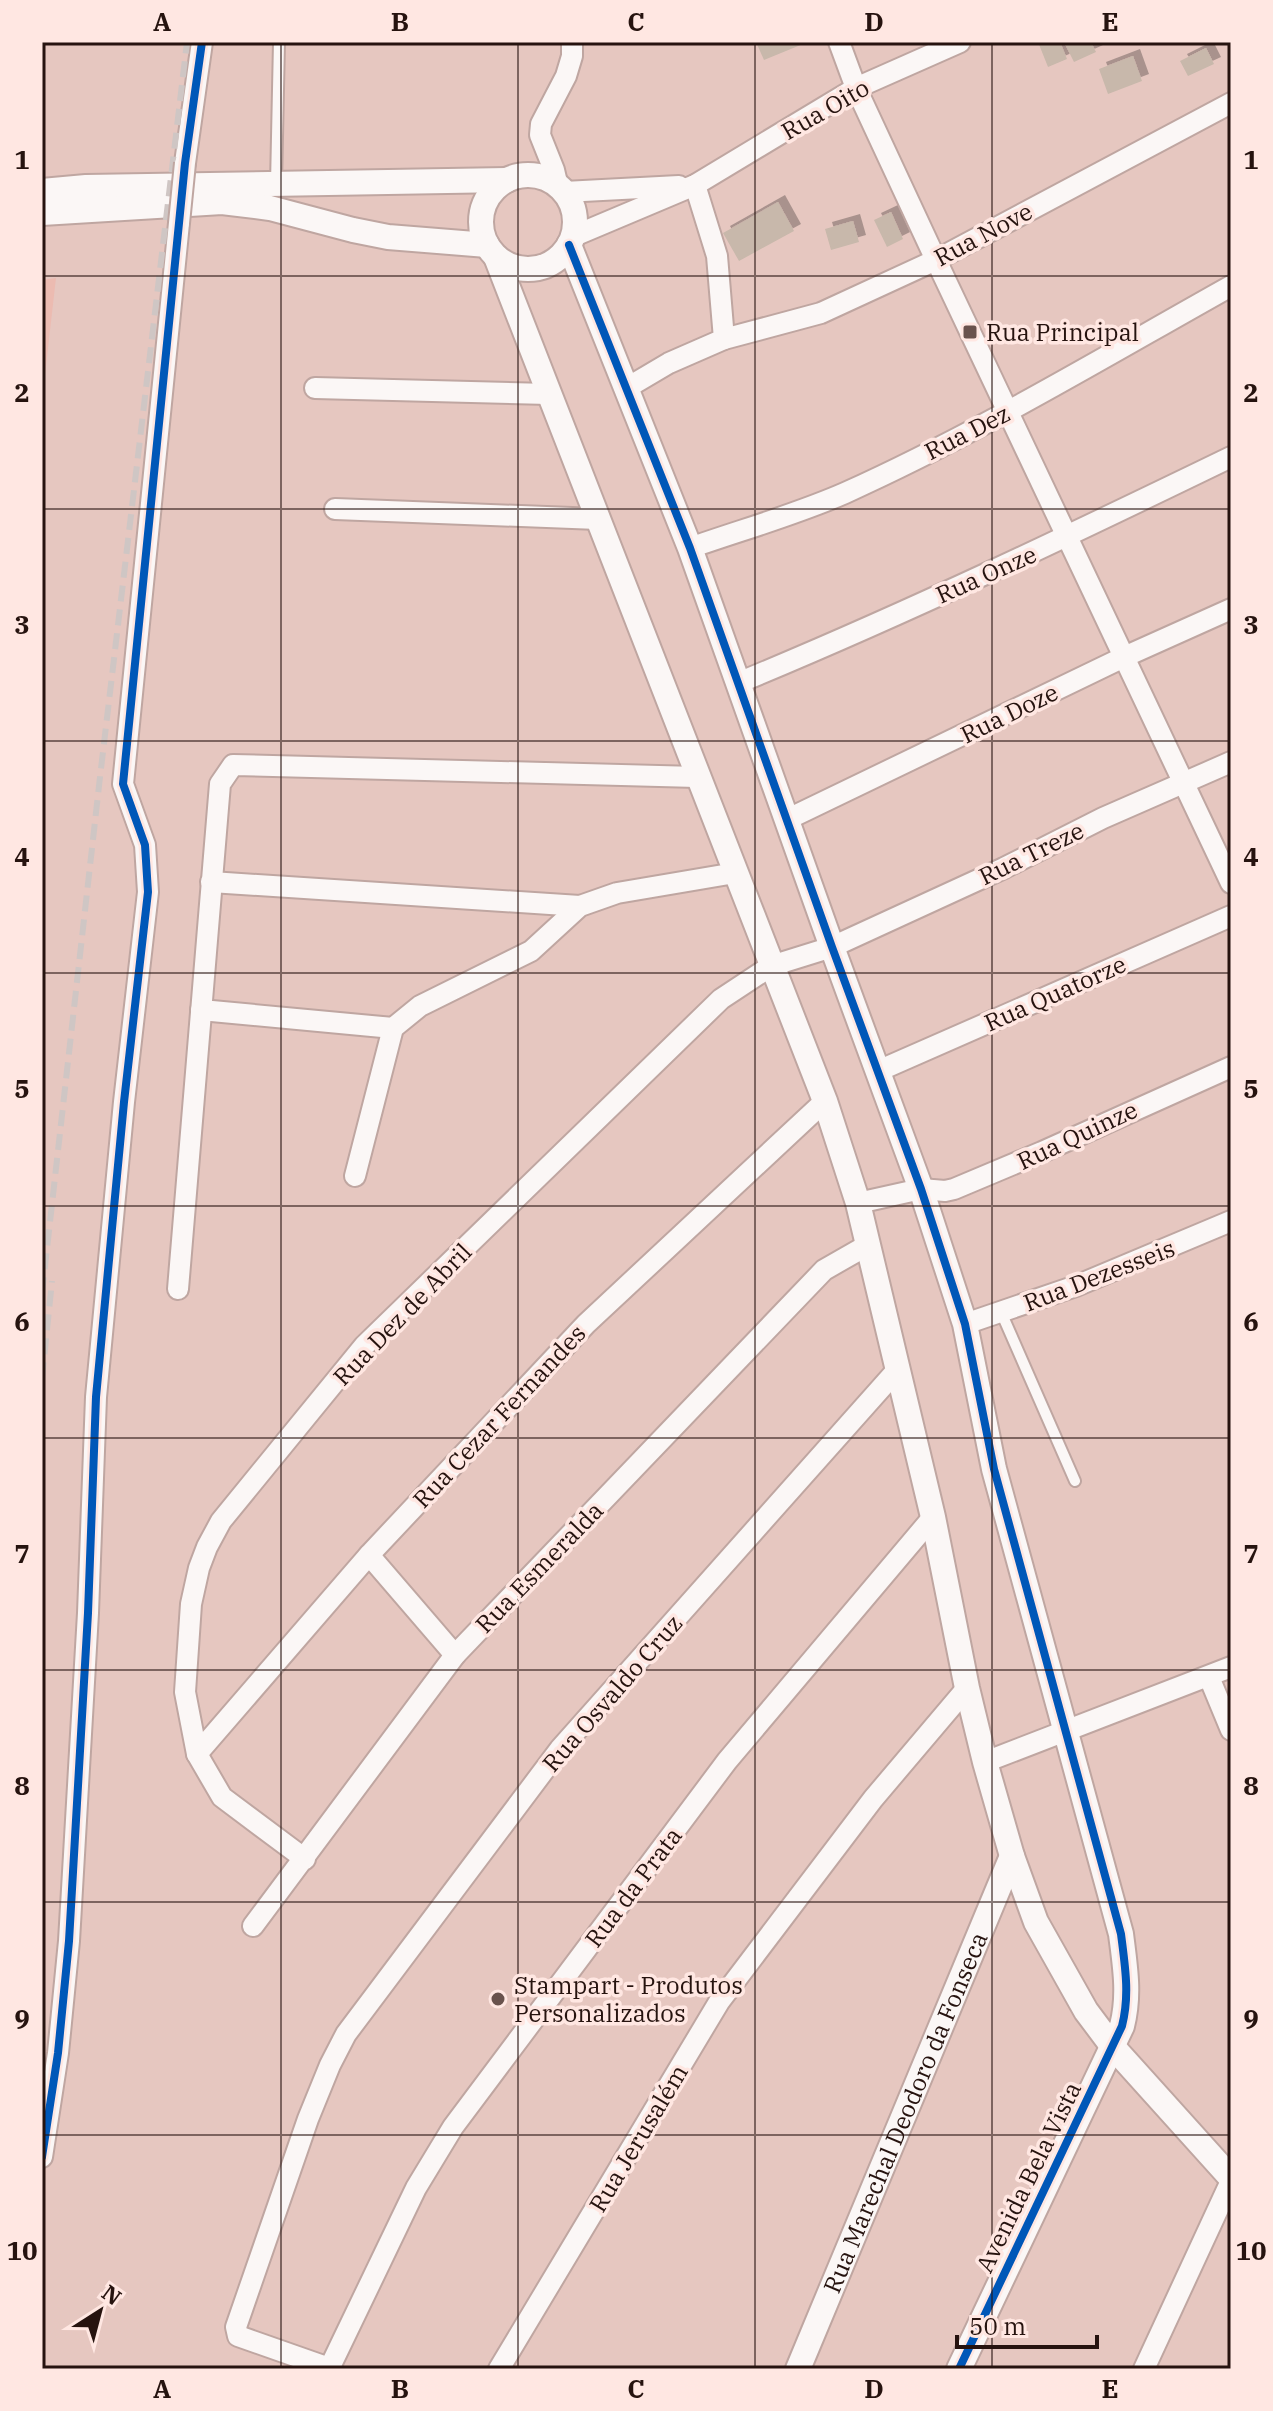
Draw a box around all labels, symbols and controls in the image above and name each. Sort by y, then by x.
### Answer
text: A [153,4,171,38]
text: B [391,4,409,38]
text: C [627,4,645,38]
text: D [864,4,884,38]
text: E [1101,4,1119,38]
street label: Rua Oito [775,71,875,147]
text: 1 [14,142,30,176]
text: 1 [1243,142,1259,176]
street label: Rua Nove [928,195,1038,273]
place label: Rua Principal [986,316,1139,348]
marker: Rua Principal [961,323,979,341]
text: 2 [14,375,30,409]
text: 2 [1243,375,1259,409]
street label: Rua Dez [919,397,1015,467]
street label: Rua Onze [931,538,1041,610]
text: 3 [14,607,30,641]
text: 3 [1243,607,1259,641]
street label: Rua Doze [955,676,1063,750]
street label: Rua Treze [973,814,1089,892]
text: 4 [14,839,30,873]
text: 4 [1243,839,1259,873]
street label: Rua Quatorze [979,947,1131,1039]
text: 5 [14,1071,30,1105]
text: 5 [1243,1071,1259,1105]
street label: Rua Quinze [1012,1093,1142,1177]
street label: Rua Dezesseis [1019,1231,1179,1319]
street label: Rua Dez de Abril [326,1236,478,1392]
text: 6 [14,1304,30,1338]
text: 6 [1243,1304,1259,1338]
street label: Rua Cezar Fernandes [406,1317,592,1515]
street label: Rua Esmeralda [468,1494,610,1640]
text: 7 [14,1536,30,1570]
text: 7 [1243,1536,1259,1570]
street label: Rua Osvaldo Cruz [535,1608,689,1778]
text: 8 [14,1768,30,1802]
text: 8 [1243,1768,1259,1802]
street label: Rua da Prata [577,1820,689,1954]
street label: Rua Marechal Deodoro da Fonseca [816,1927,995,2298]
place label: Stampart - Produtos Personalizados [514,1969,743,2029]
marker: Stampart - Produtos Personalizados [489,1990,507,2008]
text: 9 [14,2001,30,2035]
text: 9 [1243,2001,1259,2035]
street label: Rua Jerusalém [581,2058,695,2218]
street label: Avenida Bela Vista [968,2076,1088,2278]
text: 10 [6,2233,38,2267]
text: 10 [1235,2233,1267,2267]
north arrow [60,2271,140,2351]
text: N [96,2278,128,2311]
scale bar [957,2299,1097,2349]
text: 50 m [969,2310,1026,2342]
text: A [153,2371,171,2405]
text: B [391,2371,409,2405]
text: C [627,2371,645,2405]
text: D [864,2371,884,2405]
text: E [1101,2371,1119,2405]

